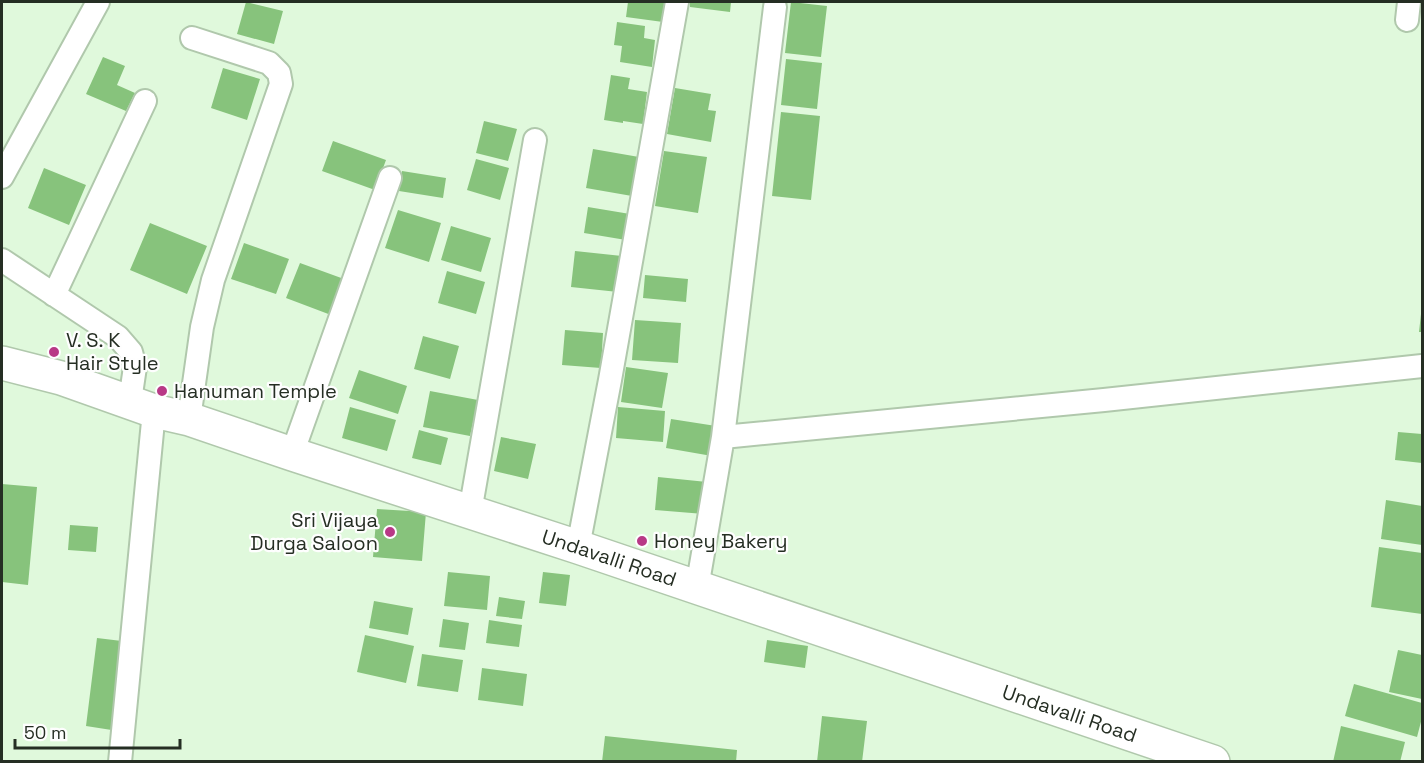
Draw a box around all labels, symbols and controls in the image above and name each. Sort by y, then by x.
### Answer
place label: V. S. K Hair Style [66,327,159,376]
marker: V. S. K Hair Style [47,345,61,359]
place label: Hanuman Temple [174,378,337,404]
marker: Hanuman Temple [155,384,169,398]
place label: Sri Vijaya Durga Saloon [250,507,378,556]
street label: Undavalli Road [539,523,680,592]
marker: Sri Vijaya Durga Saloon [383,525,397,539]
place label: Honey Bakery [654,528,788,554]
marker: Honey Bakery [635,534,649,548]
street label: Undavalli Road [999,679,1140,748]
scale bar [15,712,180,750]
text: 50 m [24,721,66,744]

